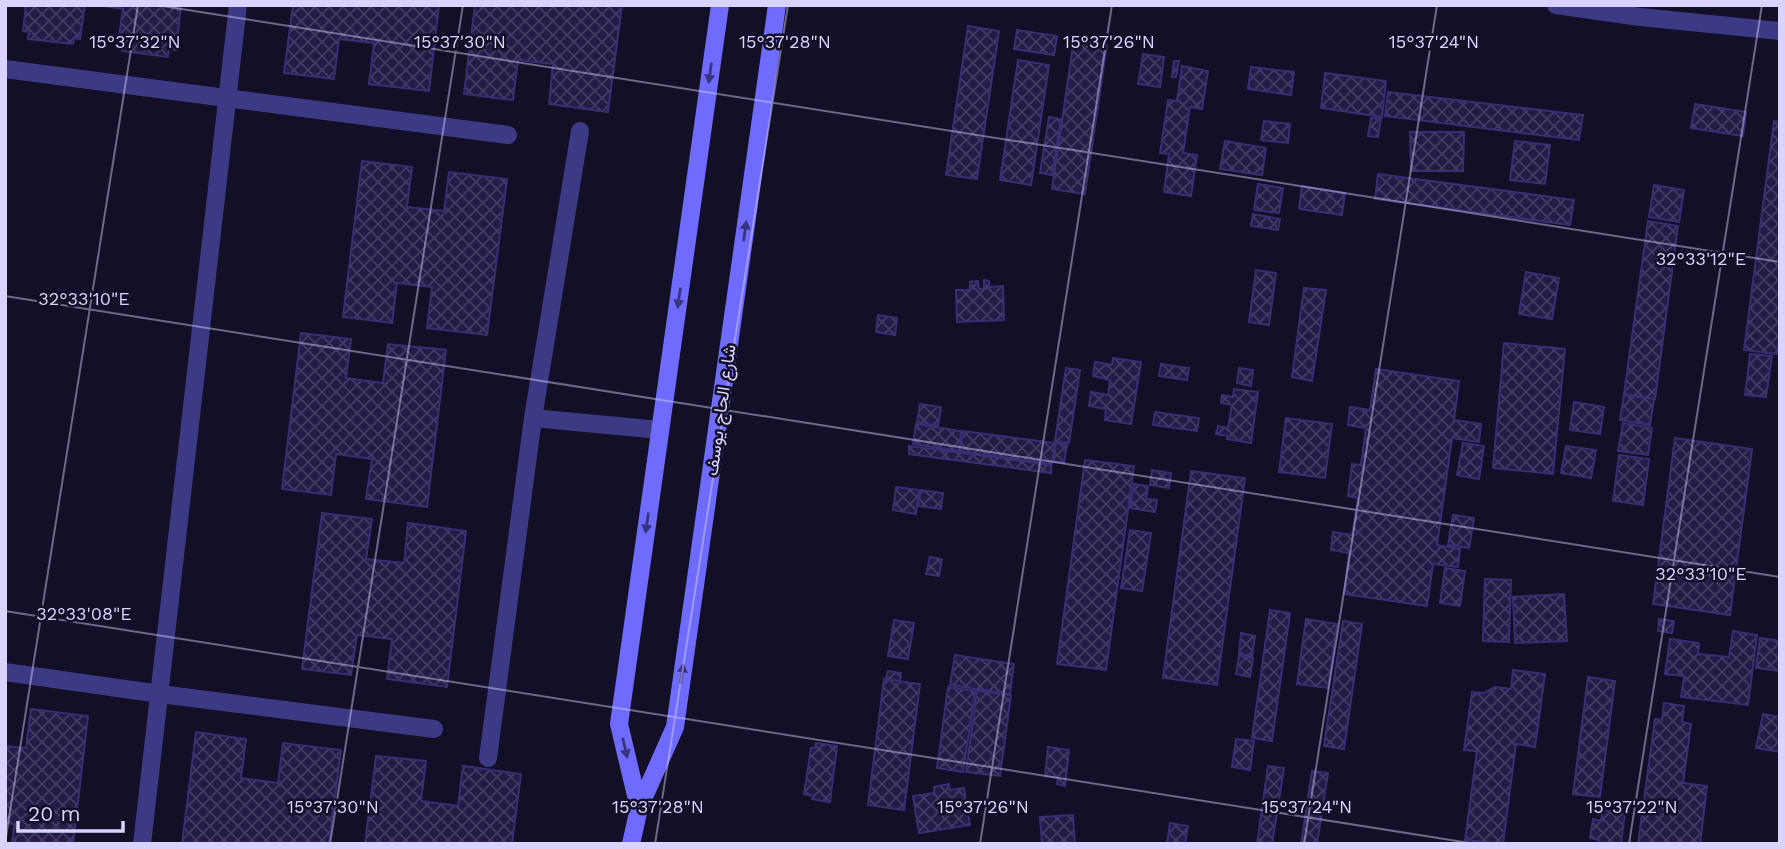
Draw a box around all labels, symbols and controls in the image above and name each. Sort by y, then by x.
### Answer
text: 15°37'32"N [89,31,181,52]
text: 15°37'30"N [414,31,506,52]
text: 15°37'28"N [739,31,831,52]
text: 15°37'26"N [1063,31,1155,52]
text: 15°37'24"N [1389,31,1479,52]
one-way arrow [704,62,715,84]
one-way arrow [740,219,751,241]
text: 32°33'12"E [1656,248,1746,269]
one-way arrow [673,287,684,309]
text: 32°33'10"E [38,288,130,309]
street label: شارع الحاج يوسف [700,343,742,477]
one-way arrow [642,513,653,535]
text: 32°33'10"E [1655,563,1747,584]
text: 32°33'08"E [36,603,132,624]
one-way arrow [677,663,688,685]
one-way arrow [620,737,631,759]
scale bar [18,790,122,834]
text: 15°37'30"N [287,796,379,817]
text: 15°37'28"N [612,796,704,817]
text: 15°37'26"N [937,796,1029,817]
text: 15°37'24"N [1262,796,1352,817]
text: 15°37'22"N [1586,796,1678,817]
text: 20 m [28,801,80,826]

